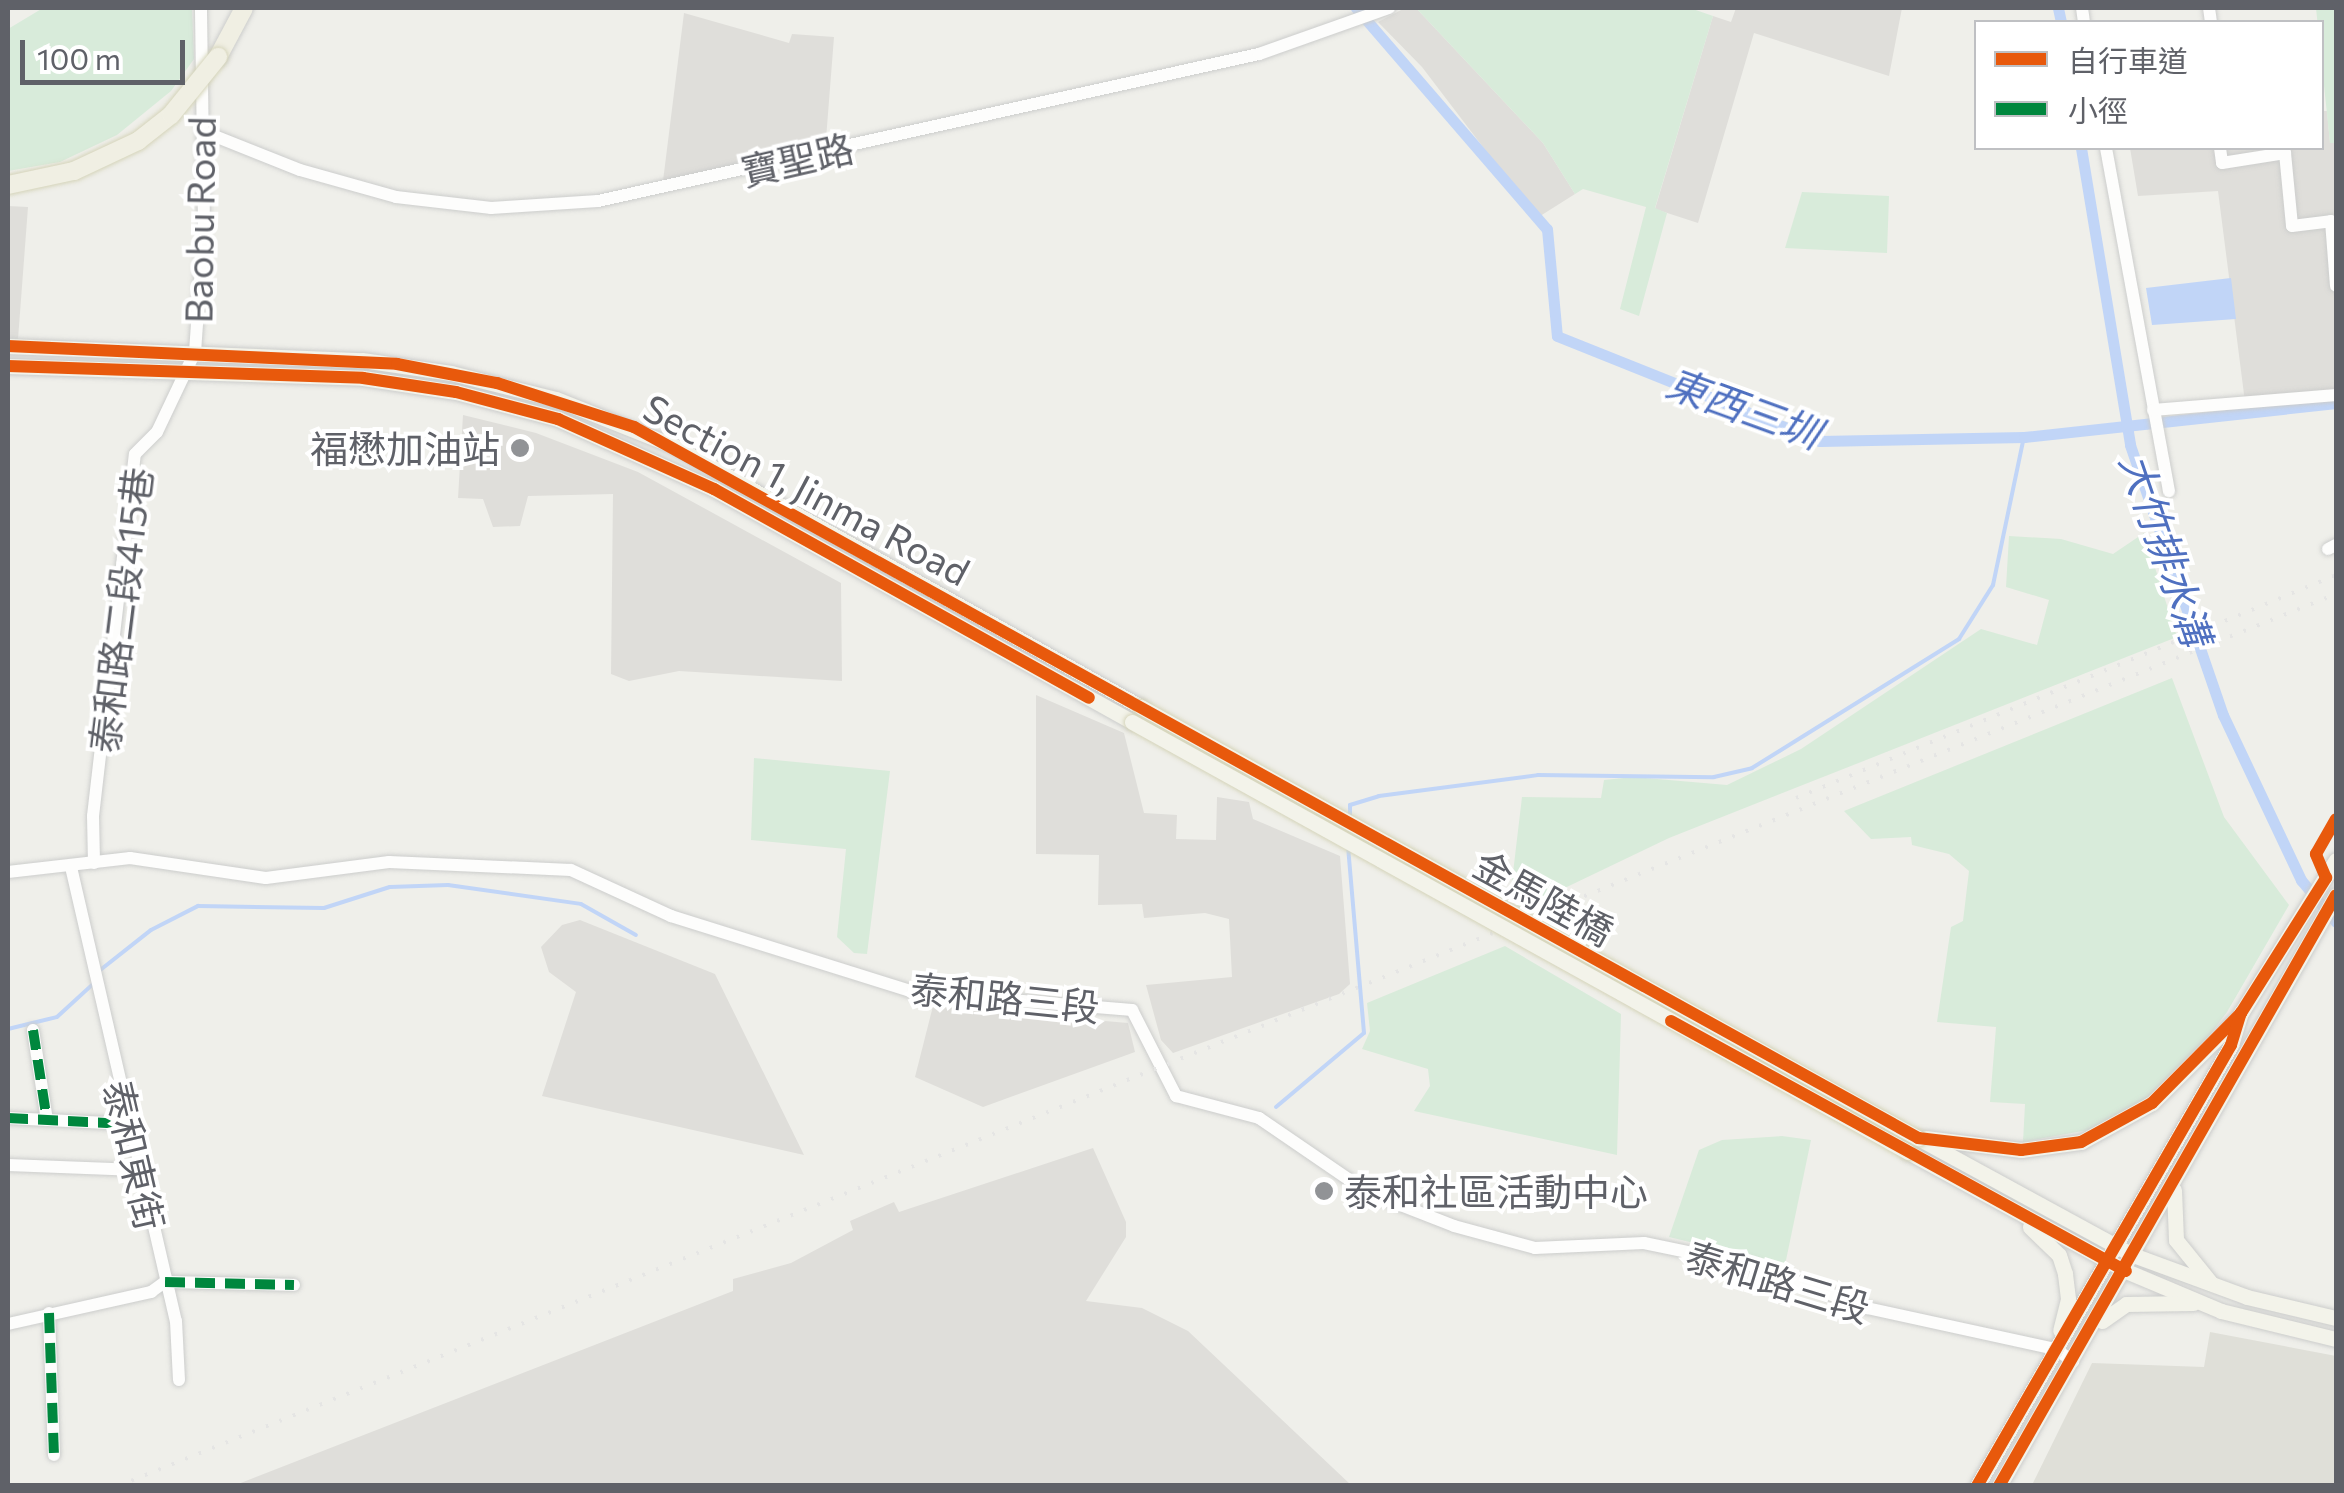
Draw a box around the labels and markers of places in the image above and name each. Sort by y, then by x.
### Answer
place label: 福懋加油站 [310,425,500,471]
marker: 福懋加油站 [509,437,531,459]
place label: 泰和社區活動中心 [1344,1168,1648,1214]
marker: 泰和社區活動中心 [1313,1180,1335,1202]

